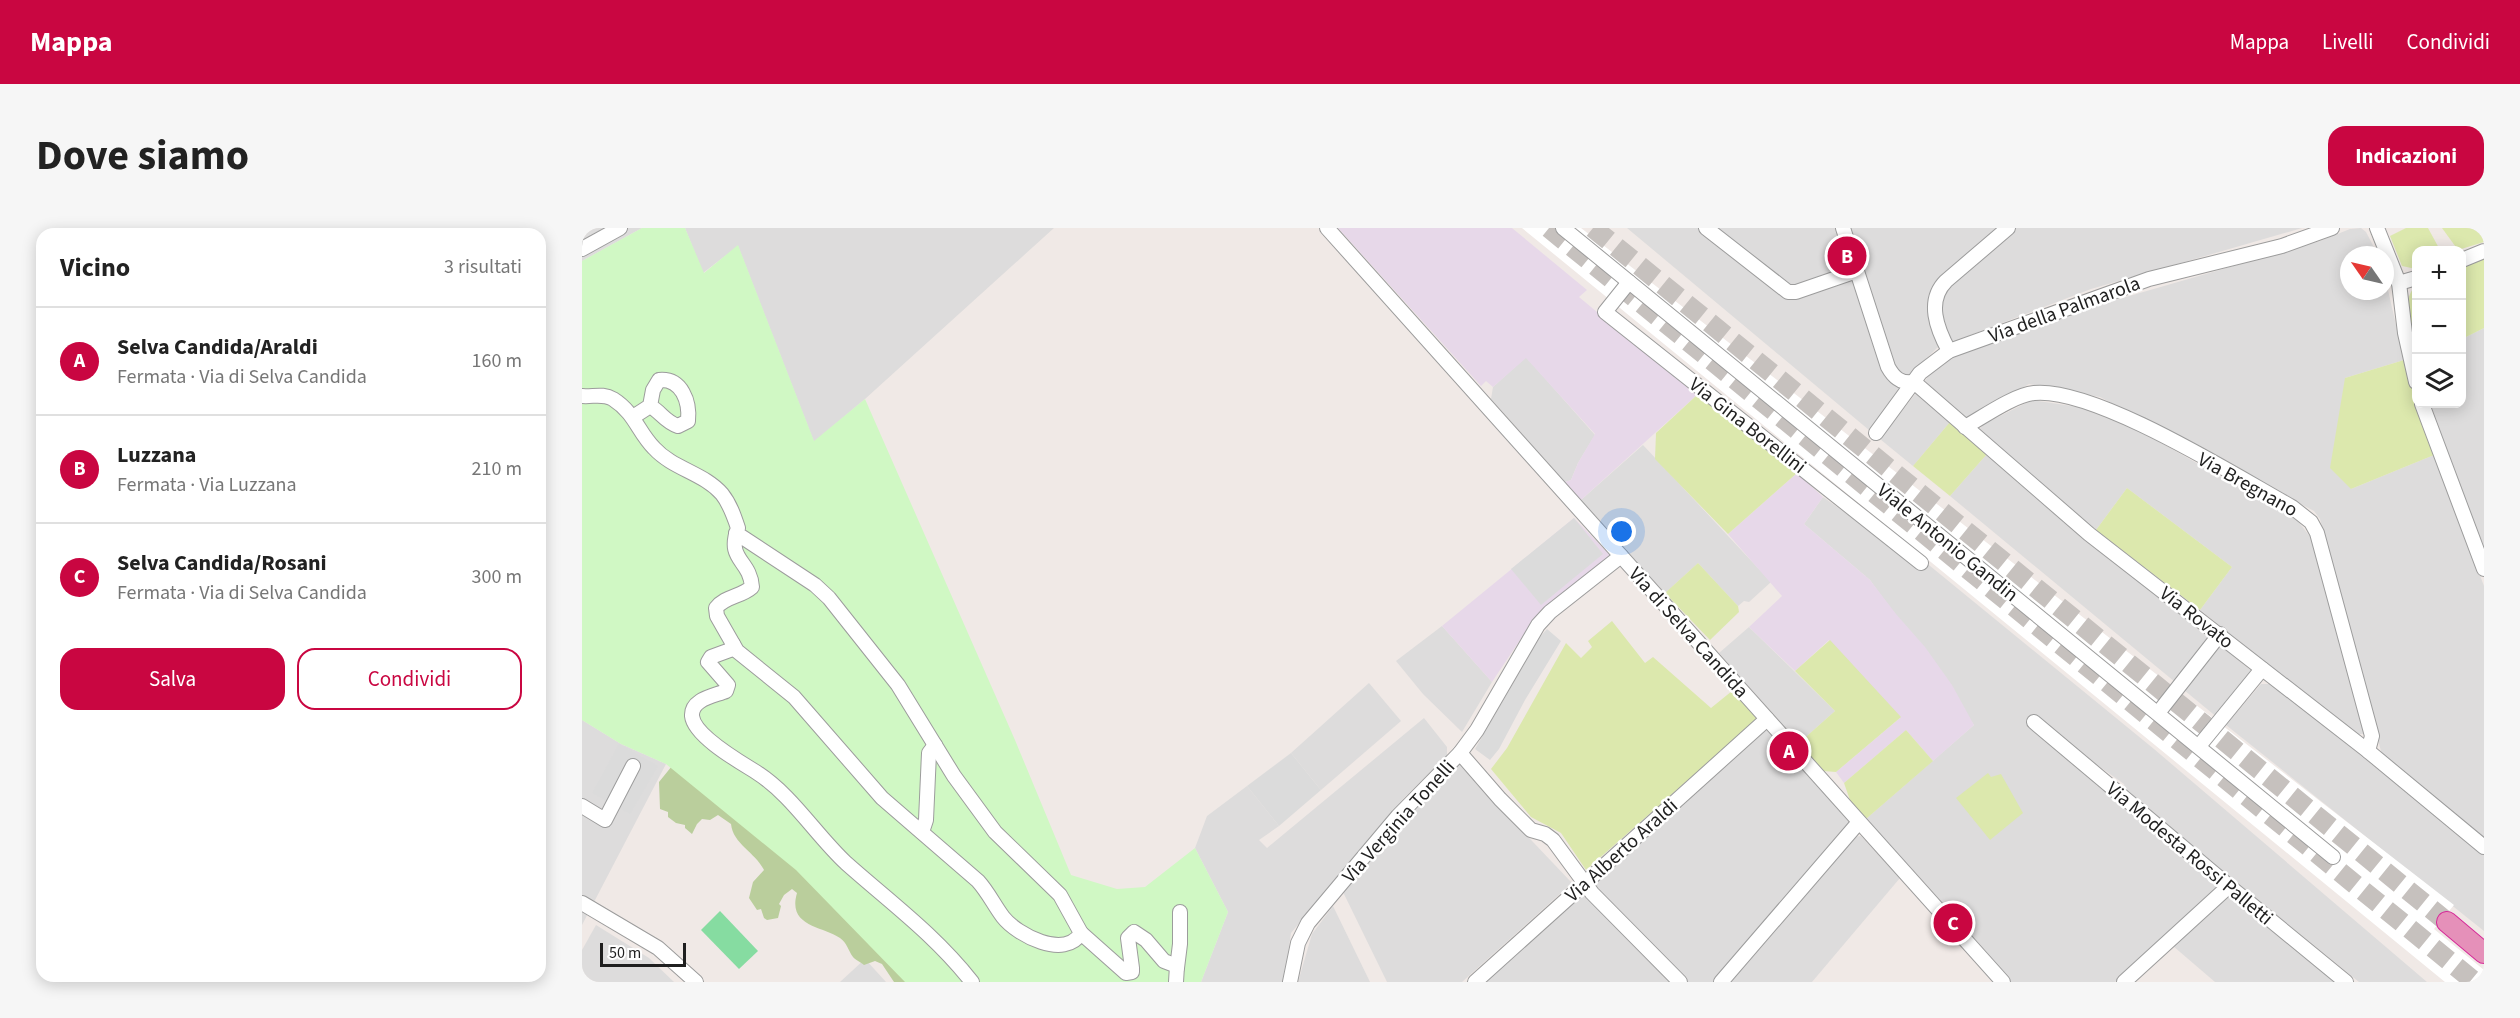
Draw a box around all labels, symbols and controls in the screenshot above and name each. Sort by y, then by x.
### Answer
text: Mappa [30,22,113,62]
text: Mappa [2230,27,2289,57]
text: Livelli [2322,27,2374,57]
text: Condividi [2407,27,2490,57]
text: Dove siamo [36,126,249,186]
button: Indicazioni [2328,126,2484,186]
pin: B [1828,234,1866,279]
north arrow [2340,246,2394,300]
map controls [2412,246,2466,408]
button: + [2412,246,2466,300]
text: Vicino [60,249,130,286]
text: 3 risultati [444,253,522,281]
street label: Via della Palmarola [1985,269,2144,350]
button: − [2412,300,2466,354]
text: Selva Candida/Araldi [117,331,318,363]
text: A [74,347,85,375]
text: 160 m [472,347,522,375]
button: layers [2412,354,2466,408]
text: Fermata · Via di Selva Candida [117,363,367,391]
street label: Via Gina Borellini [1683,371,1812,480]
text: Luzzana [117,439,196,471]
street label: Via Bregnano [2192,446,2303,524]
text: B [73,455,86,483]
text: 210 m [472,455,522,483]
text: Fermata · Via Luzzana [117,471,297,499]
street label: Viale Antonio Gandin [1871,477,2024,609]
your location [1607,517,1636,546]
text: Selva Candida/Rosani [117,547,327,579]
street label: Via di Selva Candida [1622,561,1755,704]
text: C [74,563,85,591]
text: 300 m [472,563,522,591]
text: Fermata · Via di Selva Candida [117,579,367,607]
street label: Via Rovato [2153,580,2239,656]
button: Salva [60,648,285,710]
button: Condividi [297,648,522,710]
pin: A [1770,728,1808,774]
street label: Via Verginia Tonelli [1336,754,1462,889]
street label: Via Modesta Rossi Palletti [2100,775,2279,932]
street label: Via Alberto Araldi [1559,792,1684,909]
pin: C [1934,900,1972,946]
scale bar [600,940,686,968]
text: 50 m [609,942,641,964]

